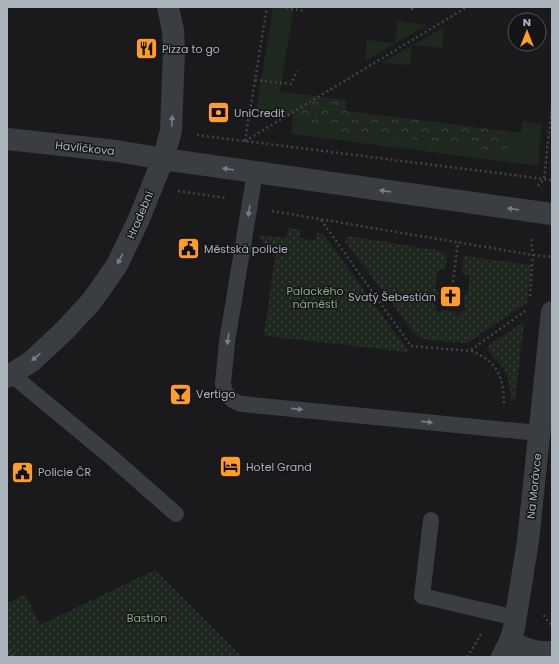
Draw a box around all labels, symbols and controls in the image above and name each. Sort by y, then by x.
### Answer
north arrow [507,12,547,52]
text: N [523,14,531,30]
restaurant icon: Pizza to go [133,36,159,62]
place label: Pizza to go [162,41,220,57]
bank icon: UniCredit [206,100,232,126]
place label: UniCredit [234,105,285,121]
one-way arrow [169,114,175,127]
street label: Havlíčkova [55,137,115,159]
one-way arrow [222,166,234,172]
street label: Hradební [123,188,157,241]
one-way arrow [379,188,391,194]
one-way arrow [246,205,252,217]
one-way arrow [507,206,519,212]
public building icon: Městská policie [176,236,202,262]
place label: Městská policie [204,241,288,257]
one-way arrow [117,253,123,265]
park label: Palackého náměstí [286,283,344,312]
church icon: Svatý Šebestián [438,284,464,310]
place label: Svatý Šebestián [348,289,436,305]
one-way arrow [225,333,231,346]
one-way arrow [31,353,41,362]
bar icon: Vertigo [168,381,194,407]
place label: Vertigo [196,386,236,402]
one-way arrow [291,406,303,412]
one-way arrow [421,418,433,425]
street label: Na Morávce [523,452,545,520]
hotel icon: Hotel Grand [218,454,244,480]
public building icon: Policie ČR [10,459,36,485]
place label: Hotel Grand [246,459,312,475]
place label: Policie ČR [38,464,91,480]
park label: Bastion [127,610,167,626]

